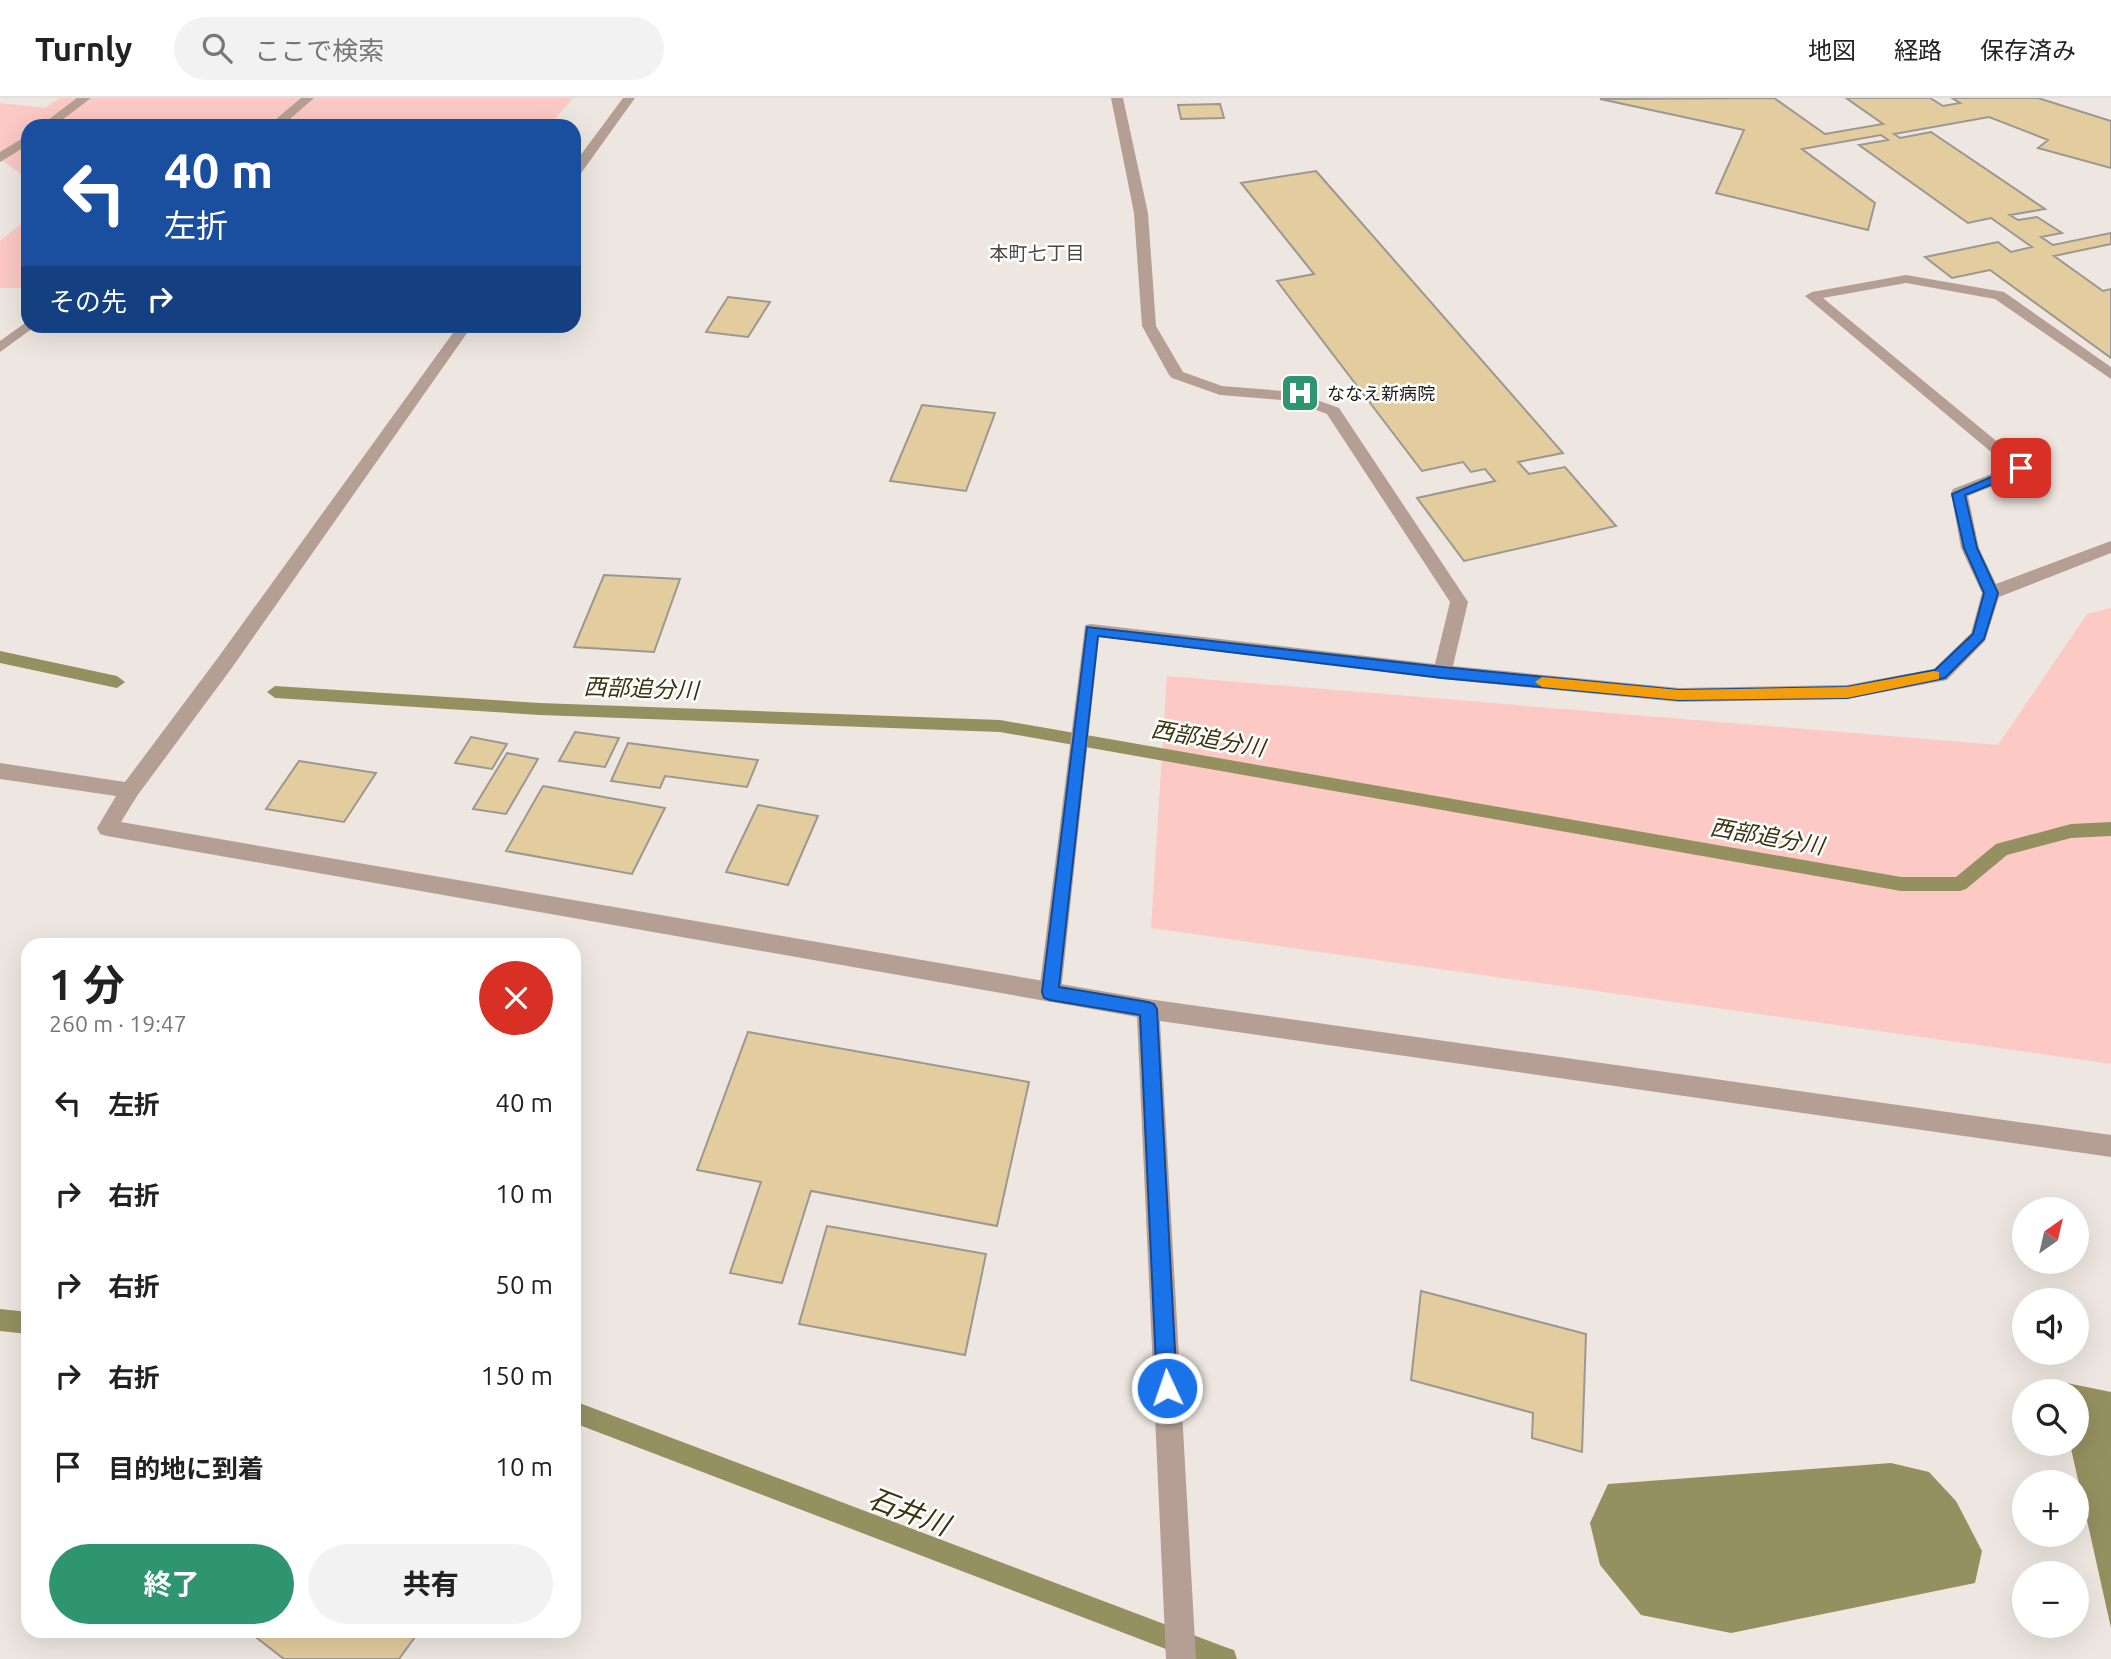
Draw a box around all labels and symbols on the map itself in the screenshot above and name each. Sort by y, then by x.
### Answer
district label: 本町七丁目 [989,242,1085,264]
hospital icon: ななえ新病院 [1279,372,1321,414]
place label: ななえ新病院 [1327,383,1435,403]
pin [1991,438,2051,498]
water label: 西部追分川 [583,674,702,703]
water label: 西部追分川 [1149,716,1270,761]
water label: 西部追分川 [1708,814,1829,859]
north arrow [2012,1197,2090,1274]
position arrow [1130,1351,1204,1425]
water label: 石井川 [864,1481,957,1542]

